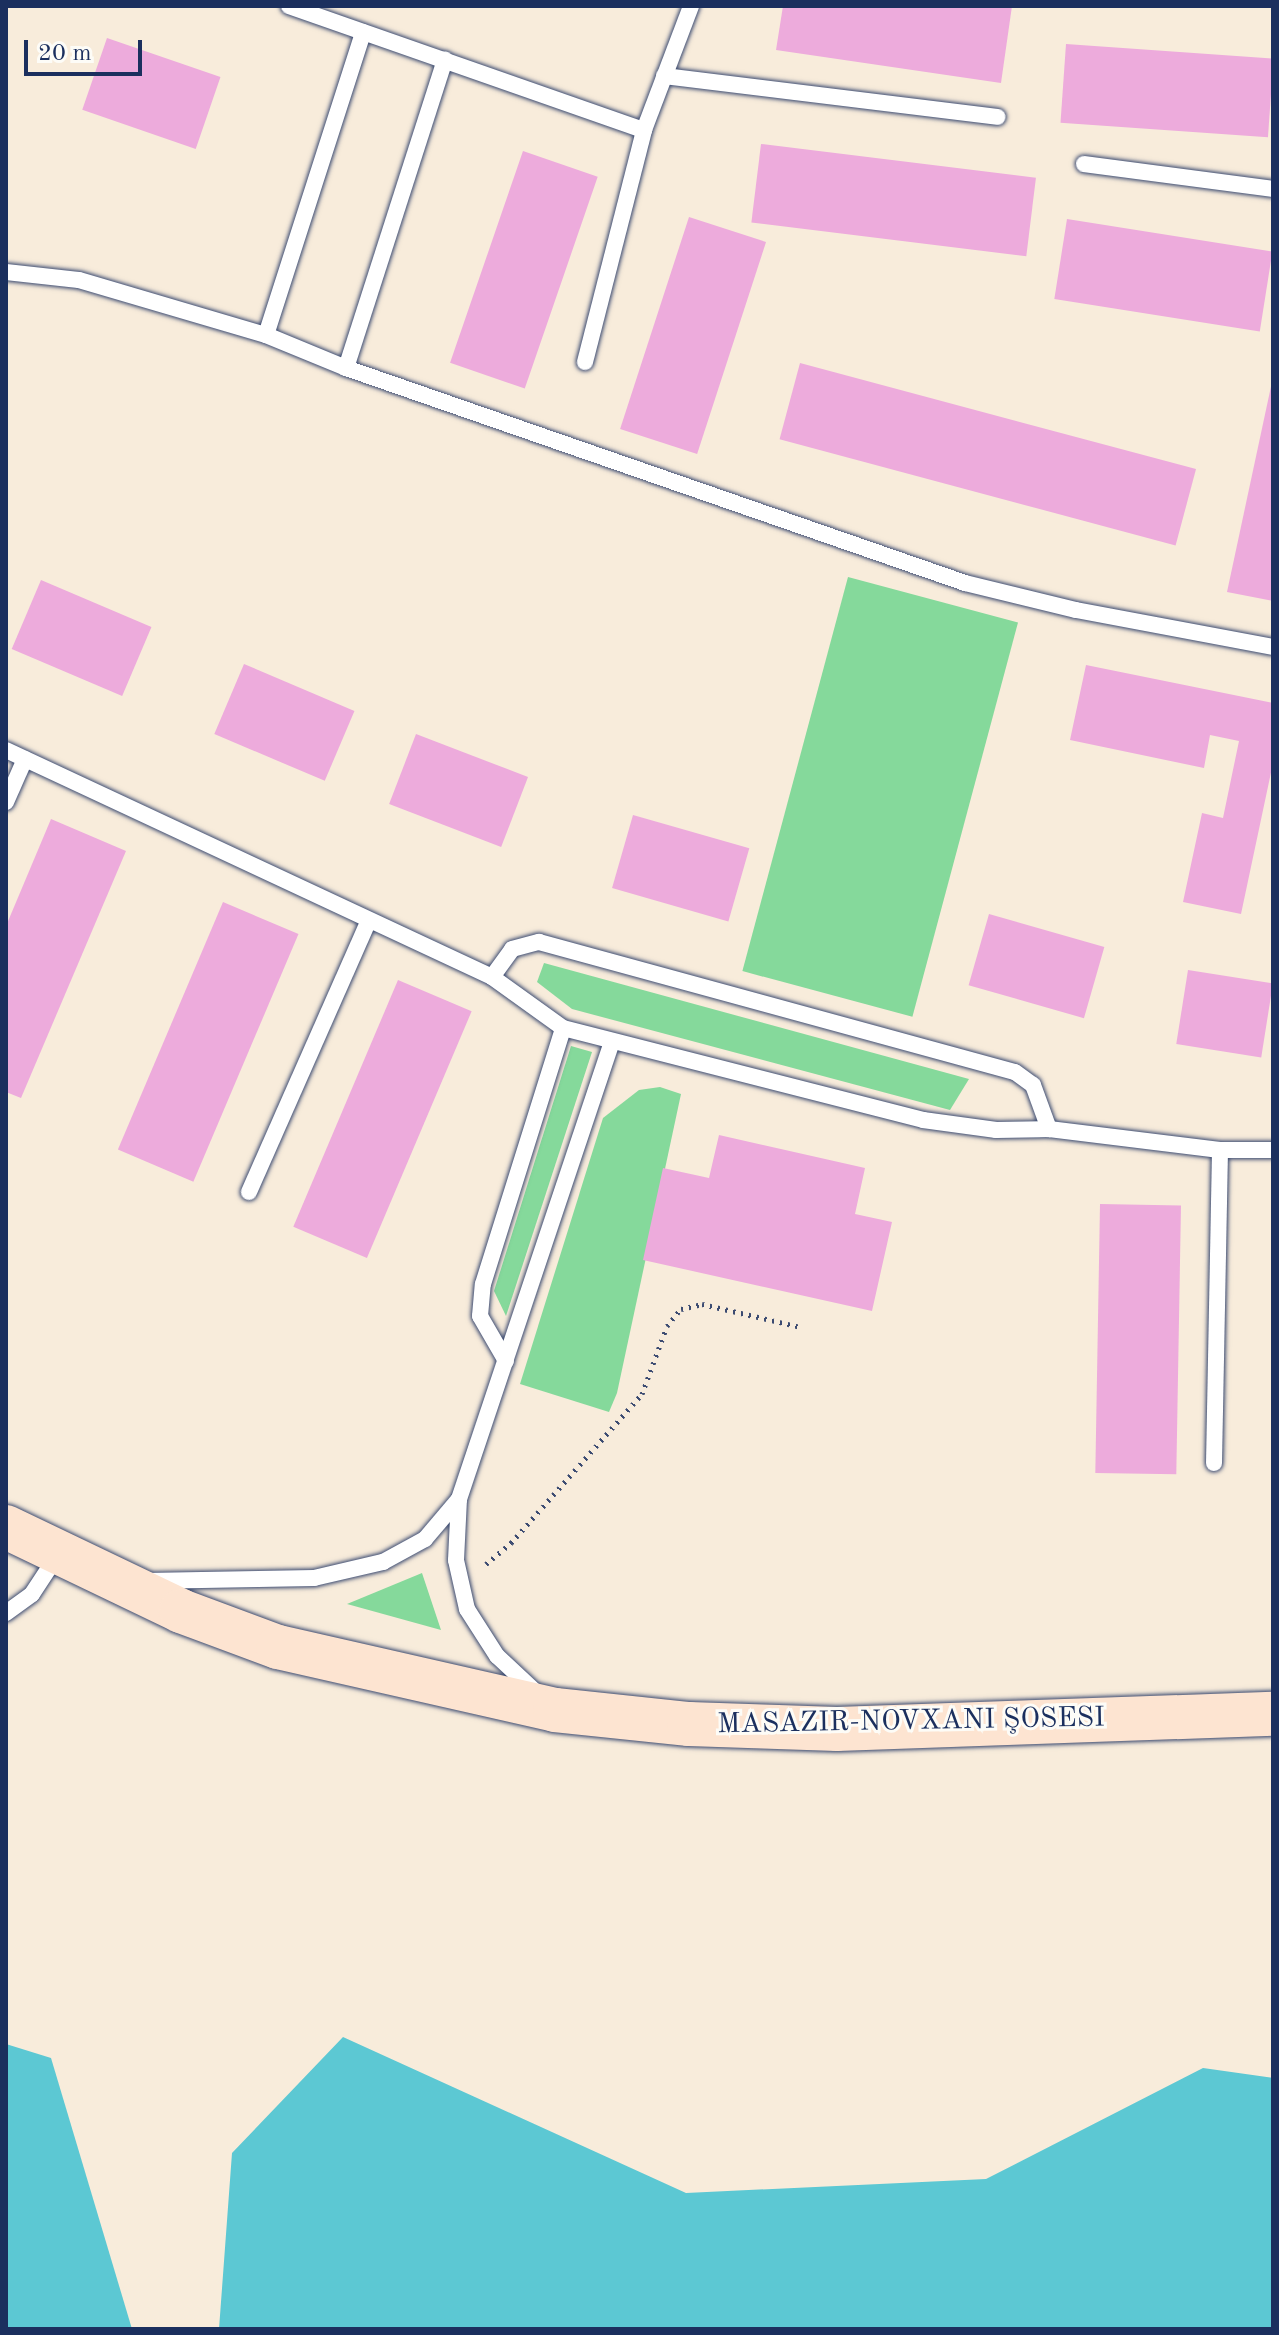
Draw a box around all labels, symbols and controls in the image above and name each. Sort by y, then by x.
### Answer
scale bar [28,24,146,74]
text: 20 m [38,42,92,66]
street label: MASAZIR-NOVXANI ŞOSESI [717,1702,1105,1742]

